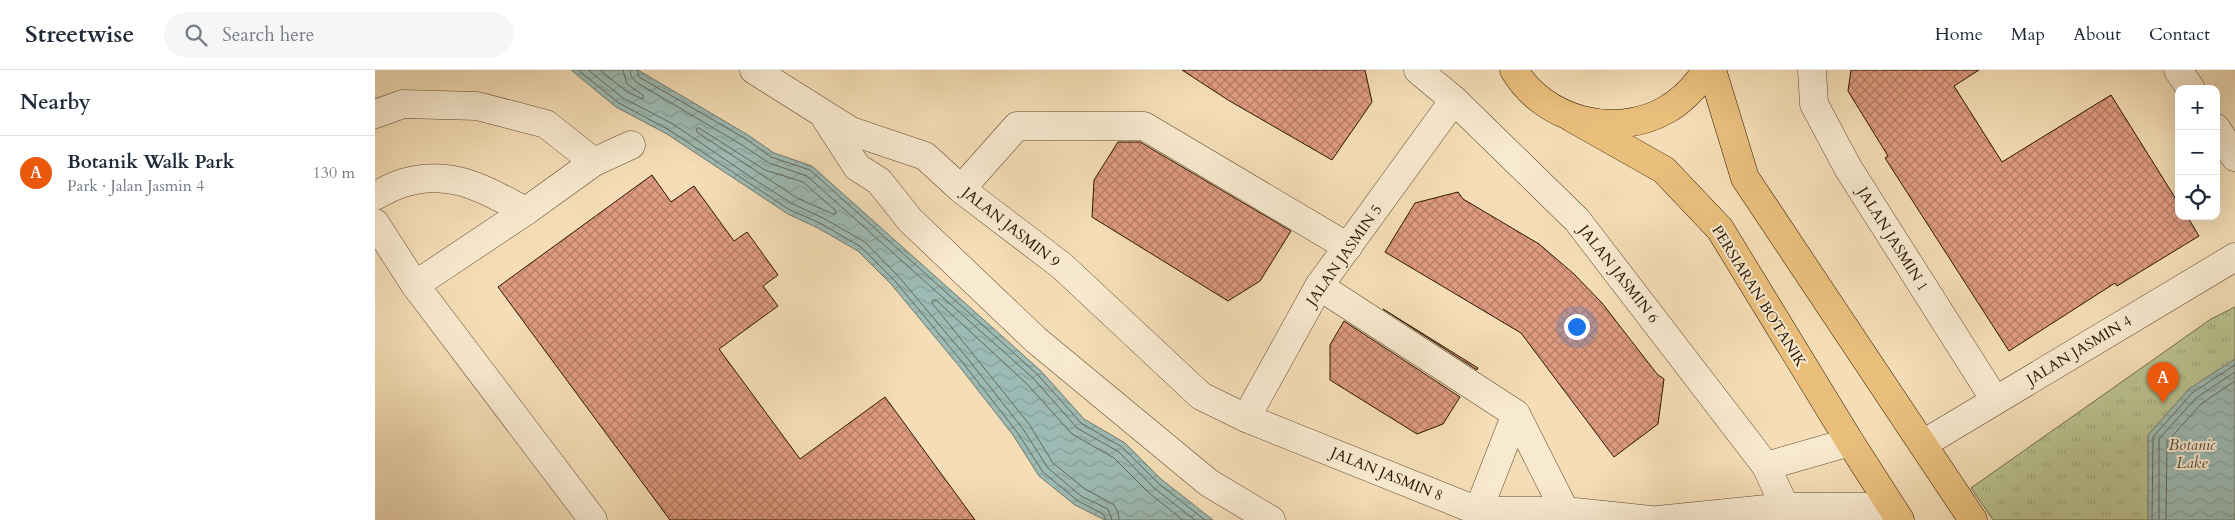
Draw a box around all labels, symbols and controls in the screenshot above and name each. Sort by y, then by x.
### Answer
search box [164,12,514,57]
text: Streetwise [25,18,134,51]
icon: search [182,21,210,49]
text: Search here [222,22,314,48]
text: Home [1935,22,1983,47]
text: Map [2011,22,2045,47]
text: About [2073,22,2121,47]
text: Contact [2149,22,2210,47]
map controls [2175,85,2220,220]
button: + [2175,85,2220,130]
text: Nearby [20,88,91,117]
button: − [2175,130,2220,175]
text: Botanik Walk Park [67,149,235,175]
text: A [30,162,42,184]
text: 130 m [313,162,355,184]
text: Park · Jalan Jasmin 4 [67,175,204,197]
button: locate [2175,175,2220,220]
street label: JALAN JASMIN 9 [956,181,1064,272]
street label: JALAN JASMIN 1 [1852,181,1933,295]
street label: JALAN JASMIN 5 [1300,200,1386,311]
street label: JALAN JASMIN 6 [1573,219,1664,327]
street label: PERSIARAN BOTANIK [1707,221,1811,371]
street label: JALAN JASMIN 4 [2021,311,2136,390]
your location [1564,314,1590,340]
pin: A [2147,362,2179,403]
water label: Botanic Lake [2169,434,2216,474]
street label: JALAN JASMIN 8 [1326,442,1446,506]

